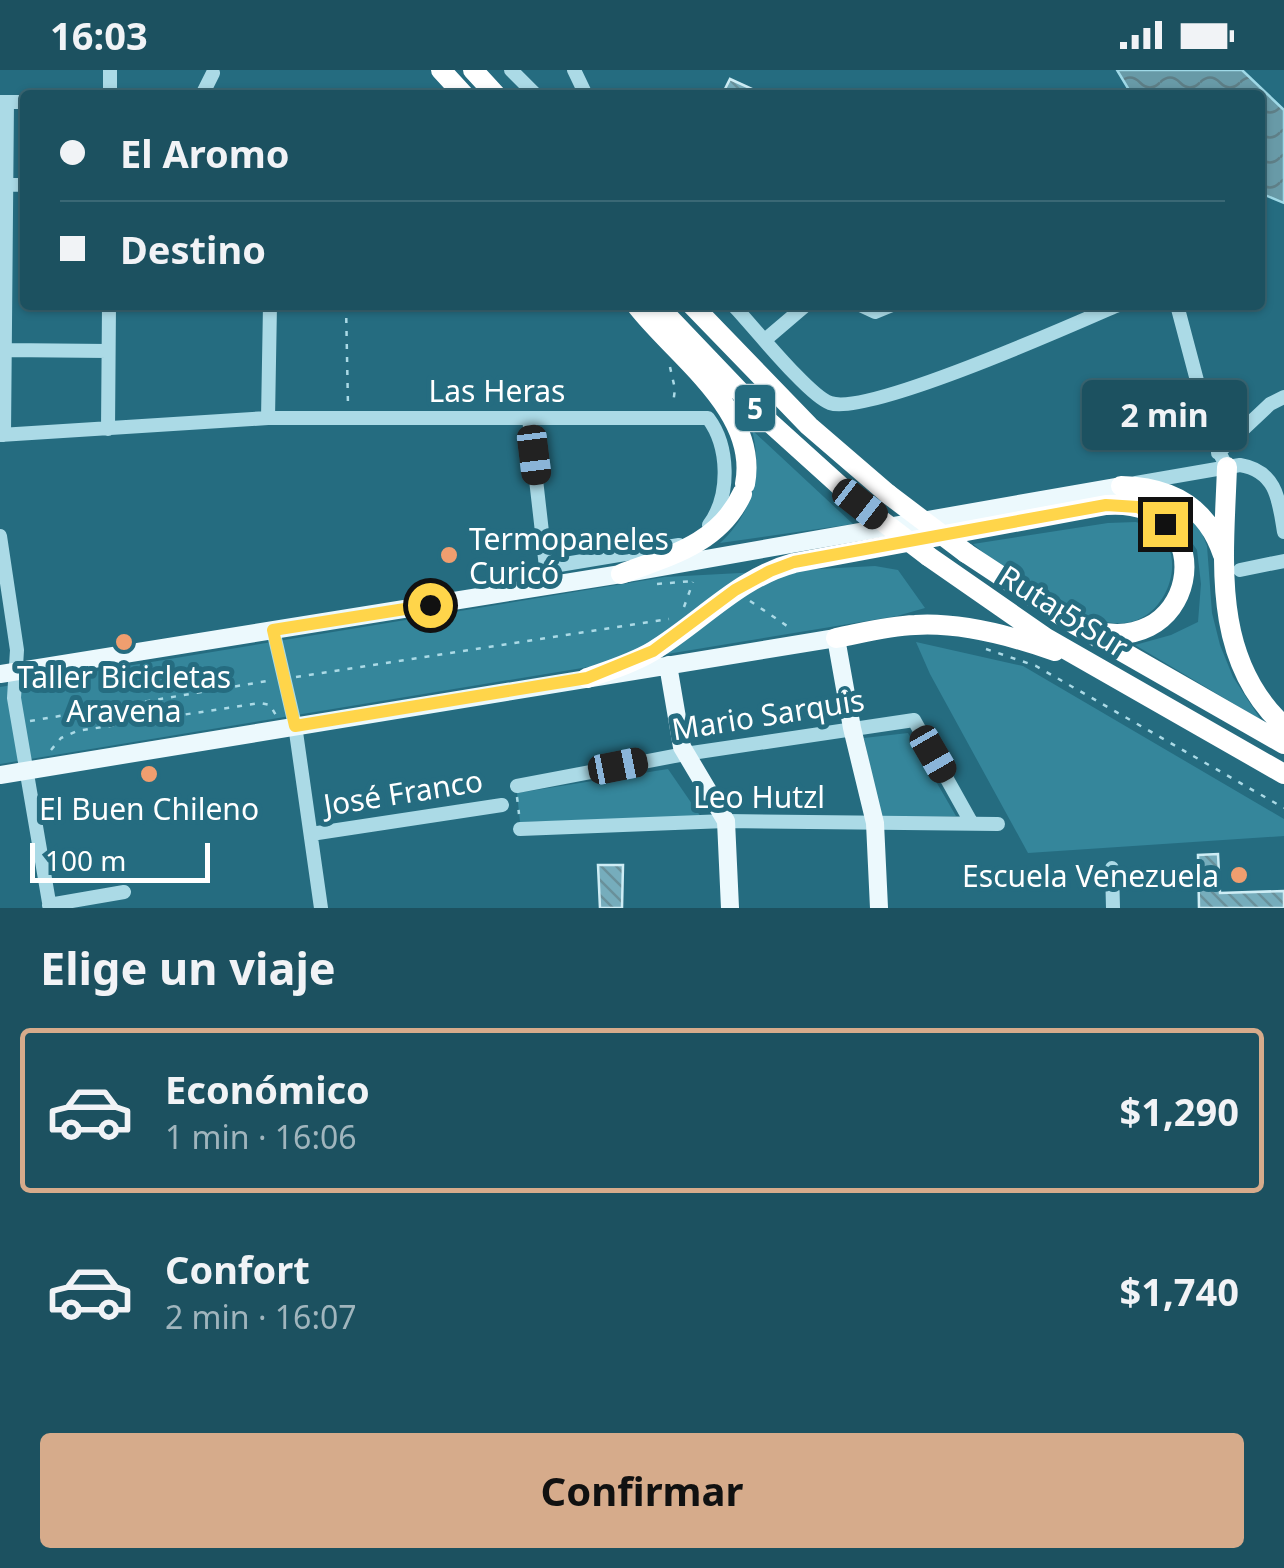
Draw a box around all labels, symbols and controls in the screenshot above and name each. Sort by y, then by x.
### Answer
text: 16:03 [50,9,148,61]
text: El Aromo [120,127,290,179]
text: Destino [120,223,266,275]
street label: Las Heras [429,370,565,411]
callout: 2 min [1082,379,1248,449]
road number: 5 [735,385,775,431]
text: 2 min [1120,393,1209,436]
car [515,423,553,487]
car [827,474,893,534]
route end [1143,502,1188,547]
place label: Termopaneles Curicó [469,518,669,593]
marker: Termopaneles Curicó [438,544,460,566]
street label: Ruta 5 Sur [992,555,1136,667]
route start [408,583,453,628]
marker: Taller Bicicletas Aravena [113,631,135,653]
place label: Taller Bicicletas Aravena [17,656,231,731]
street label: Mario Sarquis [669,679,867,749]
car [905,721,961,787]
car [586,746,650,786]
street label: José Franco [317,759,486,825]
marker: El Buen Chileno [138,763,160,785]
street label: Leo Hutzl [693,776,825,817]
place label: El Buen Chileno [39,788,259,829]
scale bar [30,838,210,883]
text: 100 m [45,841,127,879]
place label: Escuela Venezuela [962,855,1219,896]
marker: Escuela Venezuela [1228,864,1250,886]
text: Elige un viaje [40,937,336,998]
text: Económico [165,1063,370,1115]
icon: car [45,1066,135,1156]
text: $1,290 [1119,1085,1239,1137]
text: 1 min · 16:06 [165,1115,357,1158]
text: Confort [165,1243,310,1295]
icon: car [45,1246,135,1336]
text: $1,740 [1119,1265,1239,1317]
text: 2 min · 16:07 [165,1295,357,1338]
button: Confirmar [40,1433,1244,1548]

